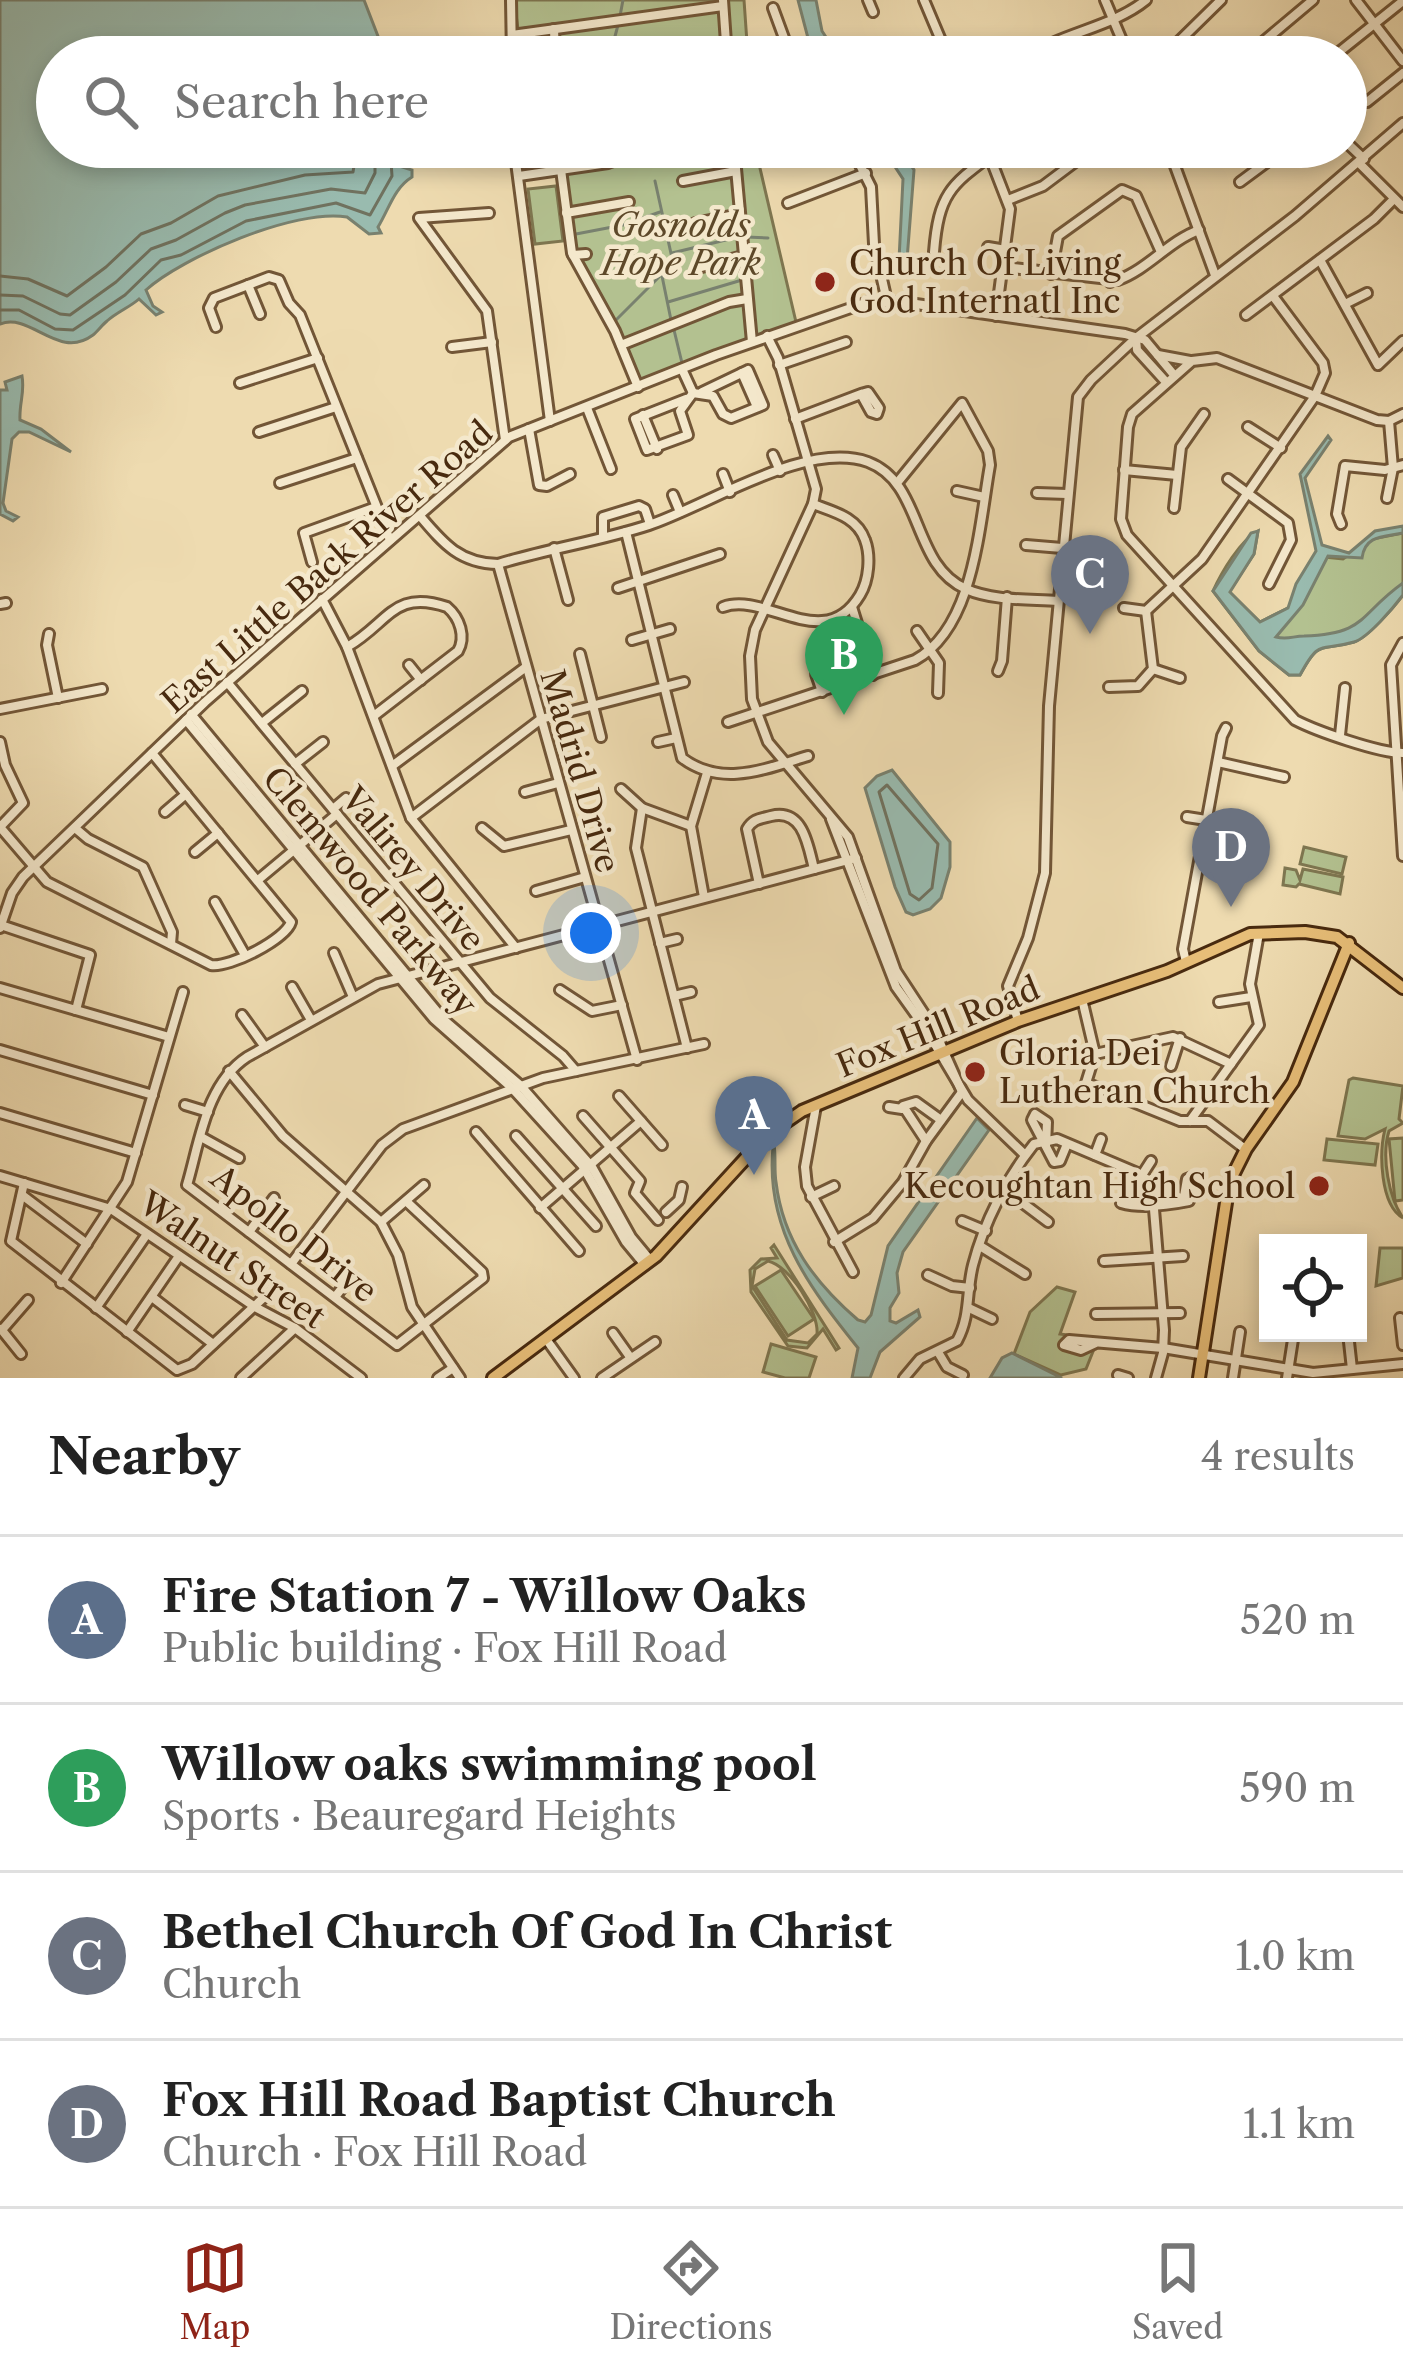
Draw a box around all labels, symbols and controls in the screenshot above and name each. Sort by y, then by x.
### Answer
search box [36,36,1367,168]
icon: search [78,69,144,135]
text: Search here [174,74,429,130]
park label: Gosnolds Hope Park [598,205,761,284]
place label: Church Of Living God Internatl Inc [849,243,1122,322]
marker: Church Of Living God Internatl Inc [812,269,838,295]
street label: East Little Back River Road [153,412,501,722]
pin: C [1051,535,1129,634]
pin: B [805,616,883,715]
street label: Madrid Drive [531,665,629,877]
street label: Clemwood Parkway [254,758,486,1024]
street label: Valirey Drive [332,778,493,959]
pin: D [1192,808,1270,907]
your location [561,903,621,963]
street label: Fox Hill Road [831,968,1045,1086]
place label: Gloria Dei Lutheran Church [999,1033,1270,1112]
marker: Gloria Dei Lutheran Church [962,1059,988,1085]
pin: A [715,1076,793,1175]
street label: Apollo Drive [202,1156,385,1312]
place label: Kecoughtan High School [904,1166,1295,1207]
marker: Kecoughtan High School [1306,1173,1332,1199]
street label: Walnut Street [130,1182,333,1337]
map controls [1259,1234,1367,1342]
button: locate [1259,1234,1367,1342]
text: Nearby [48,1425,240,1487]
text: 4 results [1201,1432,1355,1480]
text: Fire Station 7 - Willow Oaks [162,1568,807,1624]
text: A [72,1596,102,1644]
text: 520 m [1240,1596,1355,1644]
text: Public building · Fox Hill Road [162,1624,727,1672]
text: Willow oaks swimming pool [162,1736,817,1792]
text: B [73,1764,102,1812]
text: 590 m [1240,1764,1355,1812]
text: Sports · Beauregard Heights [162,1792,677,1840]
text: Bethel Church Of God In Christ [162,1904,892,1960]
text: C [71,1932,103,1980]
text: 1.0 km [1235,1932,1355,1980]
text: Church [162,1960,301,2008]
text: Fox Hill Road Baptist Church [162,2072,836,2128]
text: D [70,2100,104,2148]
text: 1.1 km [1243,2100,1355,2148]
text: Church · Fox Hill Road [162,2128,587,2176]
tab: Map [180,2235,250,2348]
tab: Directions [610,2235,773,2348]
tab: Saved [1132,2235,1223,2348]

